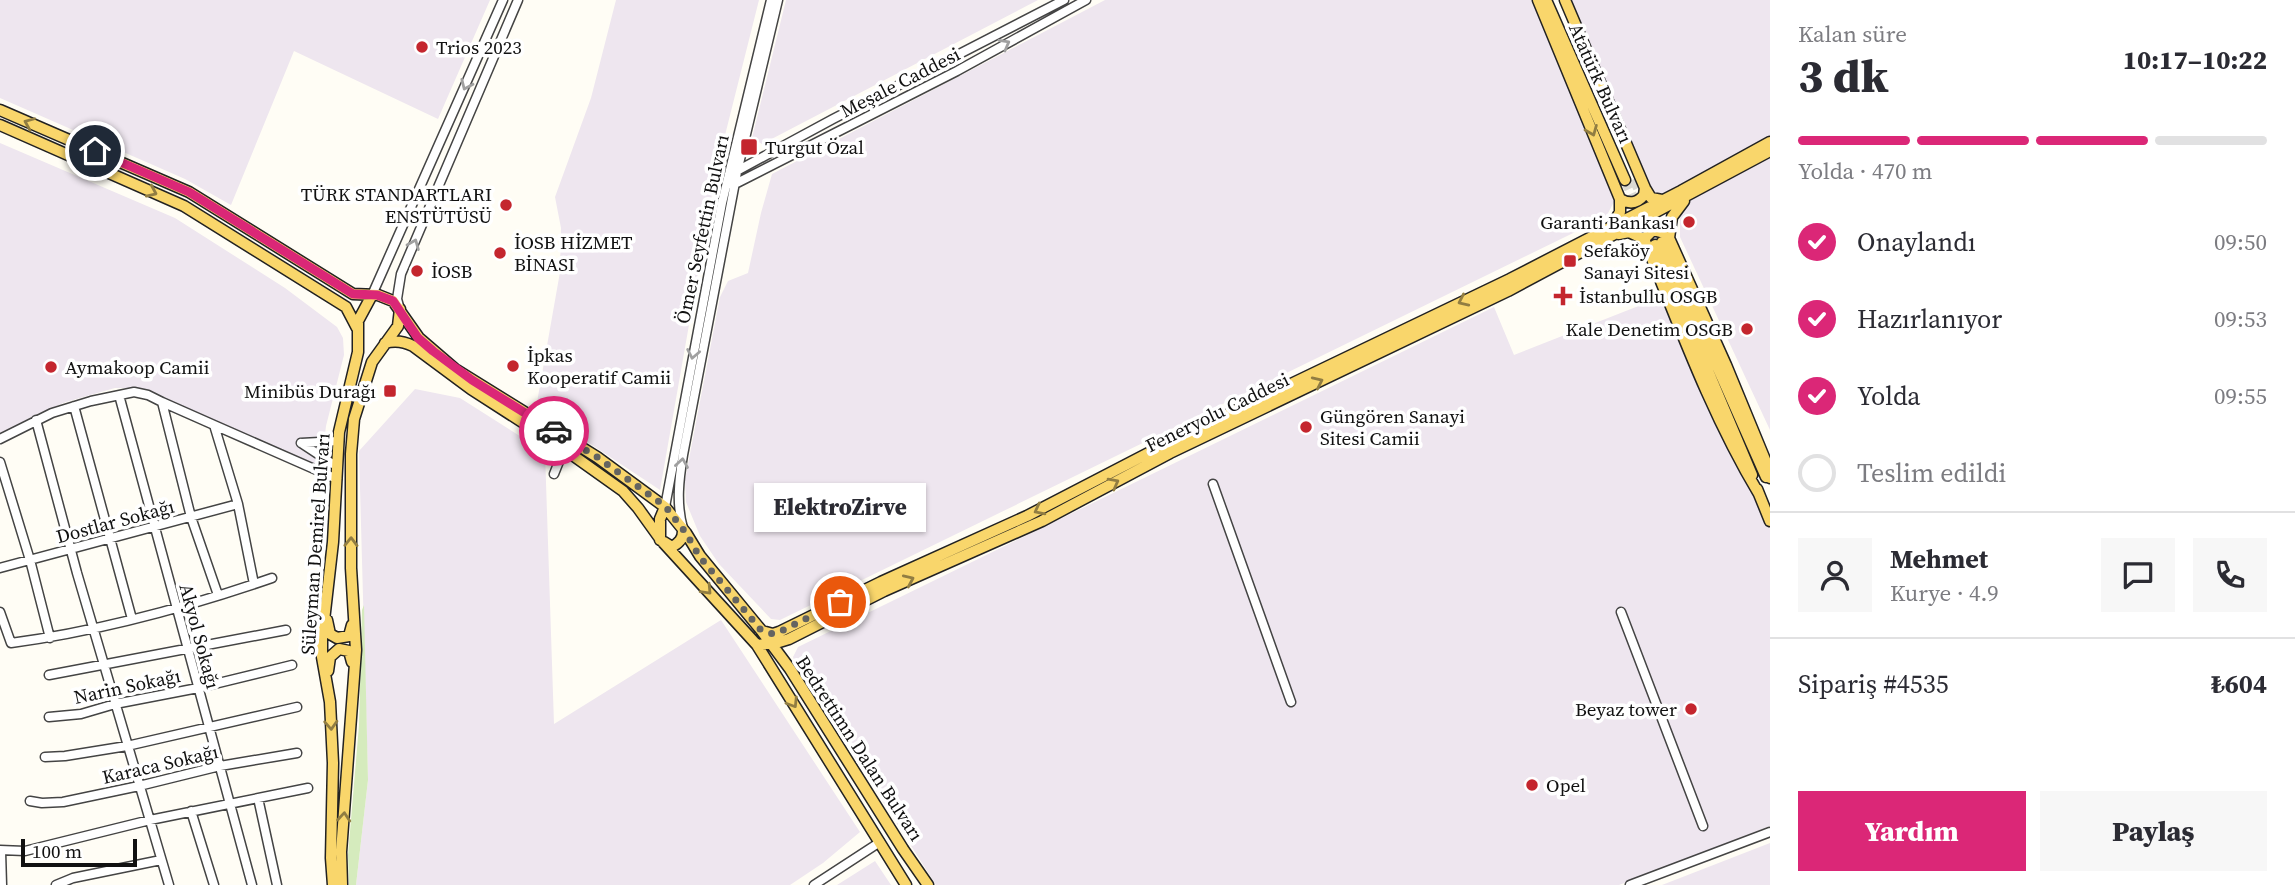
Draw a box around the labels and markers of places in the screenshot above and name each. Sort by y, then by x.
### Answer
place label: Trios 2023 [436,34,522,60]
marker: Trios 2023 [414,39,430,55]
pin [65,121,125,181]
place label: Turgut Özal [765,134,864,160]
marker: Turgut Özal [739,137,759,157]
place label: TÜRK STANDARTLARI ENSTÜTÜSÜ [301,181,492,229]
marker: TÜRK STANDARTLARI ENSTÜTÜSÜ [498,197,514,213]
place label: Garanti Bankası [1540,209,1675,235]
marker: Garanti Bankası [1681,214,1697,230]
place label: İOSB HİZMET BİNASI [514,229,633,277]
place label: Sefaköy Sanayi Sitesi [1584,237,1690,285]
marker: İOSB HİZMET BİNASI [492,245,508,261]
marker: Sefaköy Sanayi Sitesi [1562,253,1578,269]
place label: İOSB [431,258,473,284]
marker: İOSB [409,263,425,279]
place label: İstanbullu OSGB [1579,283,1718,309]
marker: İstanbullu OSGB [1553,286,1573,306]
place label: Kale Denetim OSGB [1565,316,1733,342]
marker: Kale Denetim OSGB [1739,321,1755,337]
place label: İpkas Kooperatif Camii [527,342,672,390]
place label: Aymakoop Camii [65,354,210,380]
marker: İpkas Kooperatif Camii [505,358,521,374]
marker: Aymakoop Camii [43,359,59,375]
place label: Minibüs Durağı [244,378,376,404]
marker: Minibüs Durağı [382,383,398,399]
place label: Güngören Sanayi Sitesi Camii [1320,403,1465,451]
marker: Güngören Sanayi Sitesi Camii [1298,419,1314,435]
callout: ElektroZirve [754,483,926,532]
pin [810,572,870,632]
place label: Beyaz tower [1575,696,1677,722]
marker: Beyaz tower [1683,701,1699,717]
place label: Opel [1546,772,1586,798]
marker: Opel [1524,777,1540,793]

